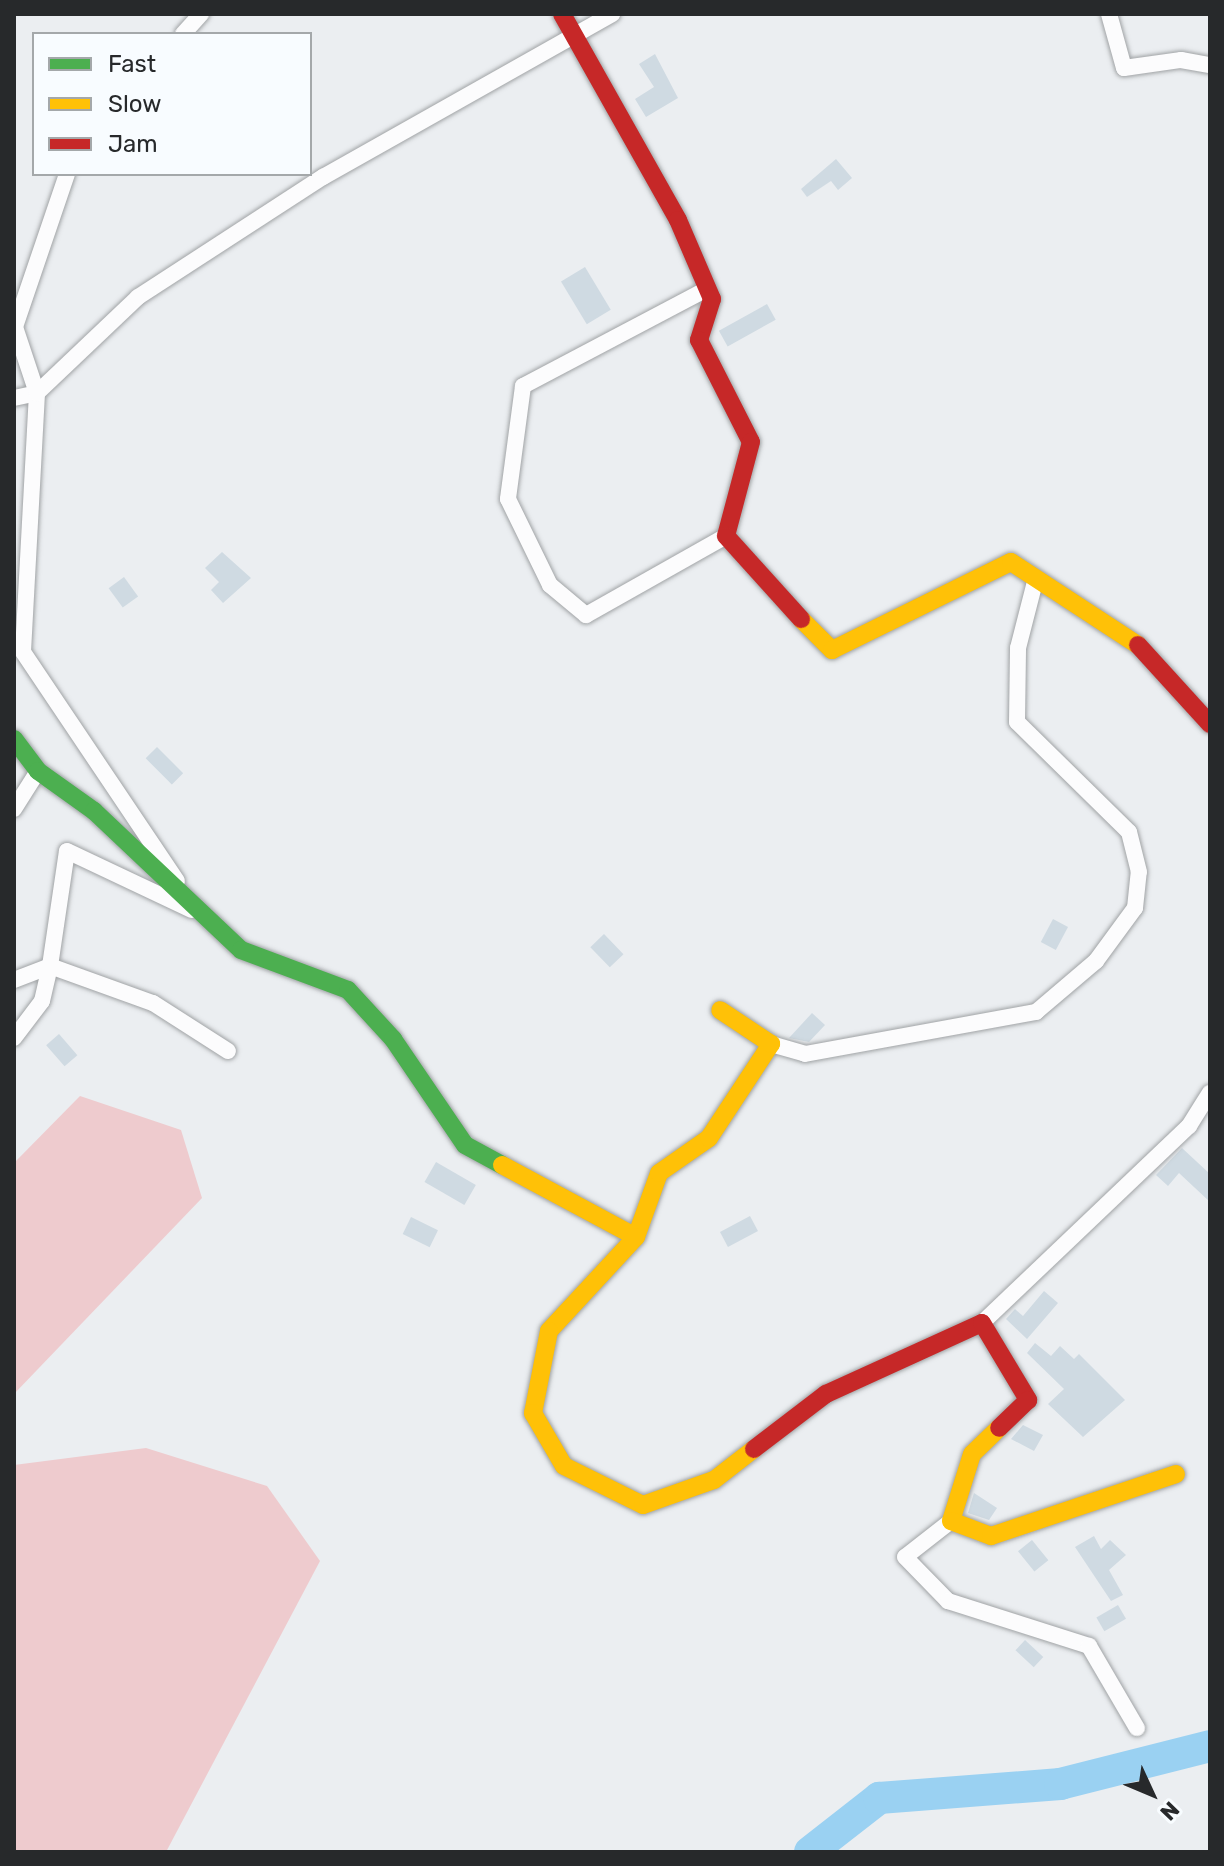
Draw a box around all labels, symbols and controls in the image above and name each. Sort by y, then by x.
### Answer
legend [32,32,312,176]
text: Fast [108,50,156,78]
text: Slow [108,90,161,118]
text: Jam [108,130,158,158]
north arrow [1112,1754,1192,1834]
text: N [1154,1796,1185,1826]

